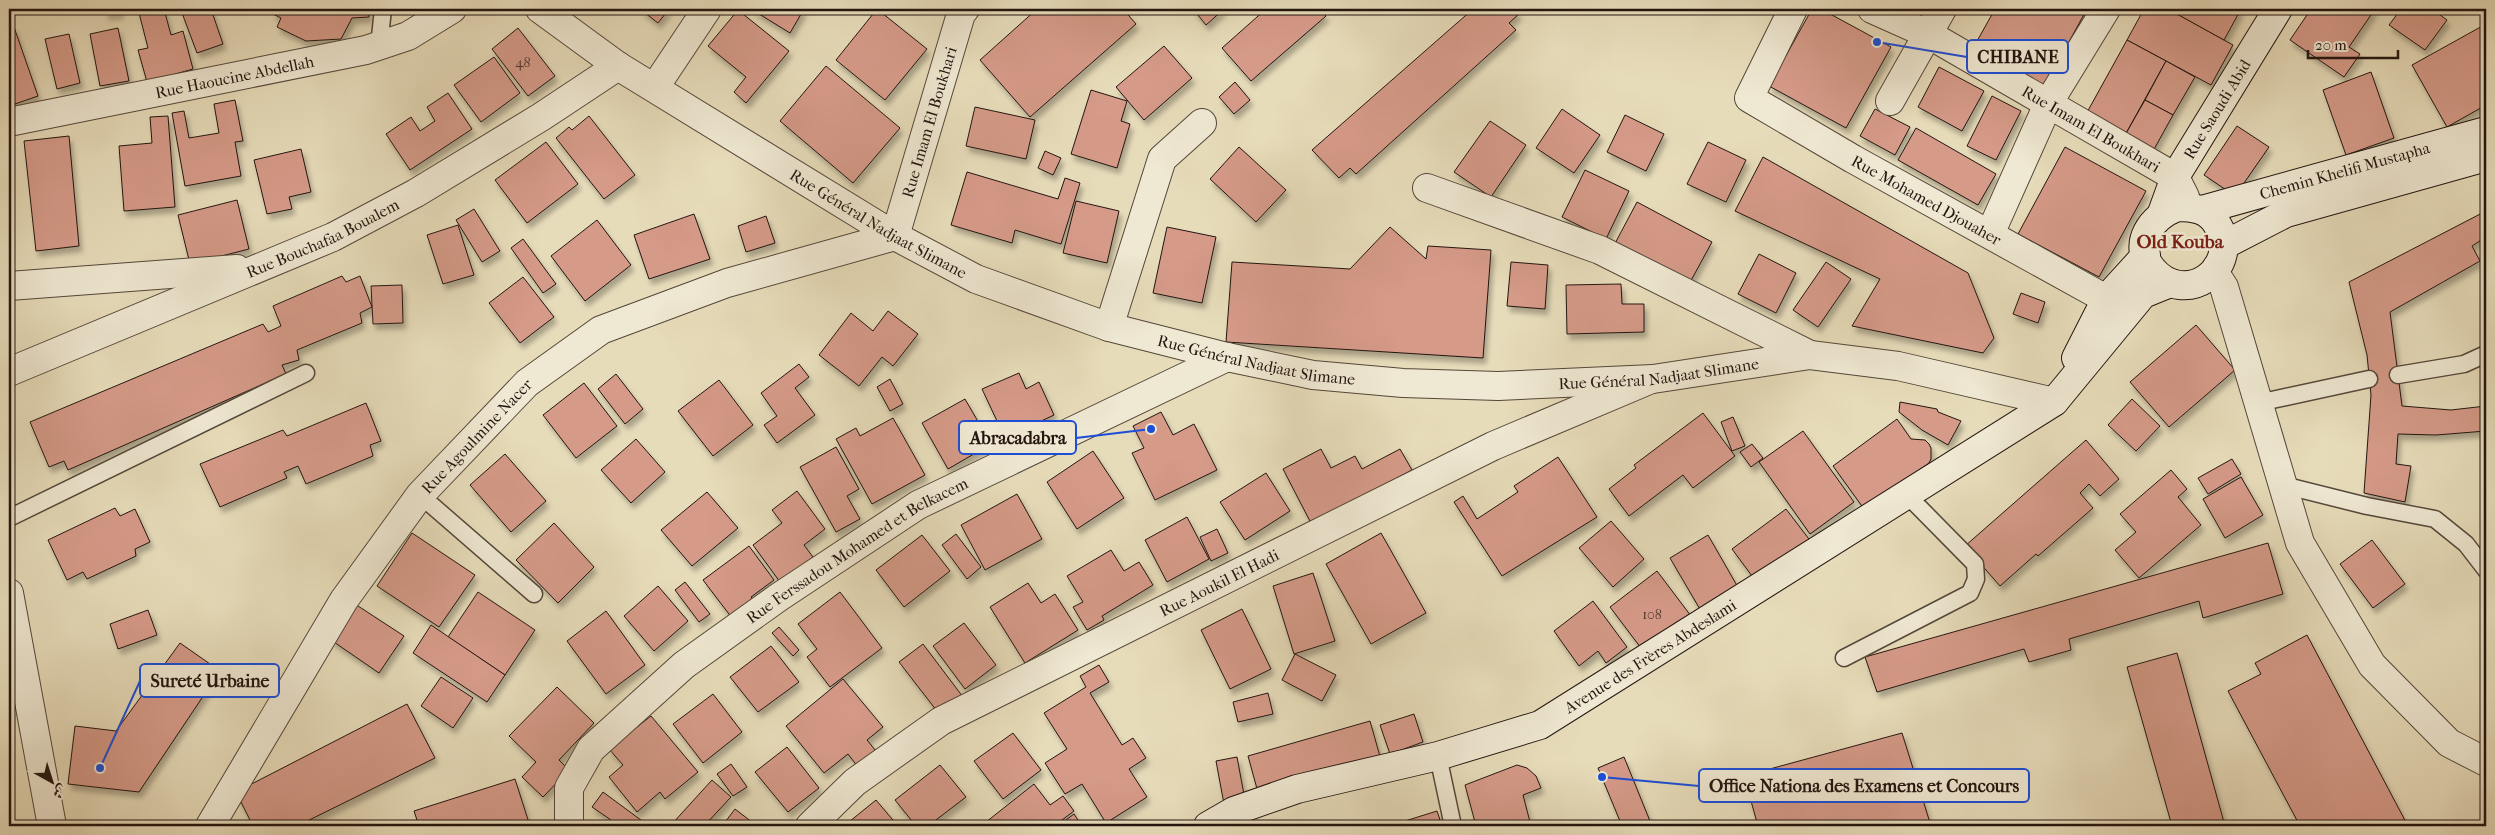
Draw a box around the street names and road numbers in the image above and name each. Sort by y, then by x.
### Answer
street label: Rue Imam El Boukhari [898,44,961,200]
street label: Rue Haoucine Abdellah [153,52,316,102]
street label: Rue Saoudi Abid [2179,56,2255,163]
street label: Rue Imam El Boukhari [2018,81,2164,177]
street label: Chemin Khelifi Mustapha [2257,138,2433,204]
street label: Rue Mohamed Djouaher [1848,151,2005,249]
street label: Rue Général Nadjaat Slimane [786,165,970,282]
street label: Rue Bouchafaa Boualem [244,194,403,282]
street label: Rue Général Nadjaat Slimane [1156,331,1356,389]
street label: Rue Général Nadjaat Slimane [1558,354,1760,393]
street label: Rue Agoulmine Nacer [417,375,536,498]
street label: Rue Ferssadou Mohamed et Belkacem [742,473,972,628]
street label: Rue Aoukil El Hadi [1156,545,1282,621]
street label: Avenue des Frères Abdeslami [1560,595,1740,718]

